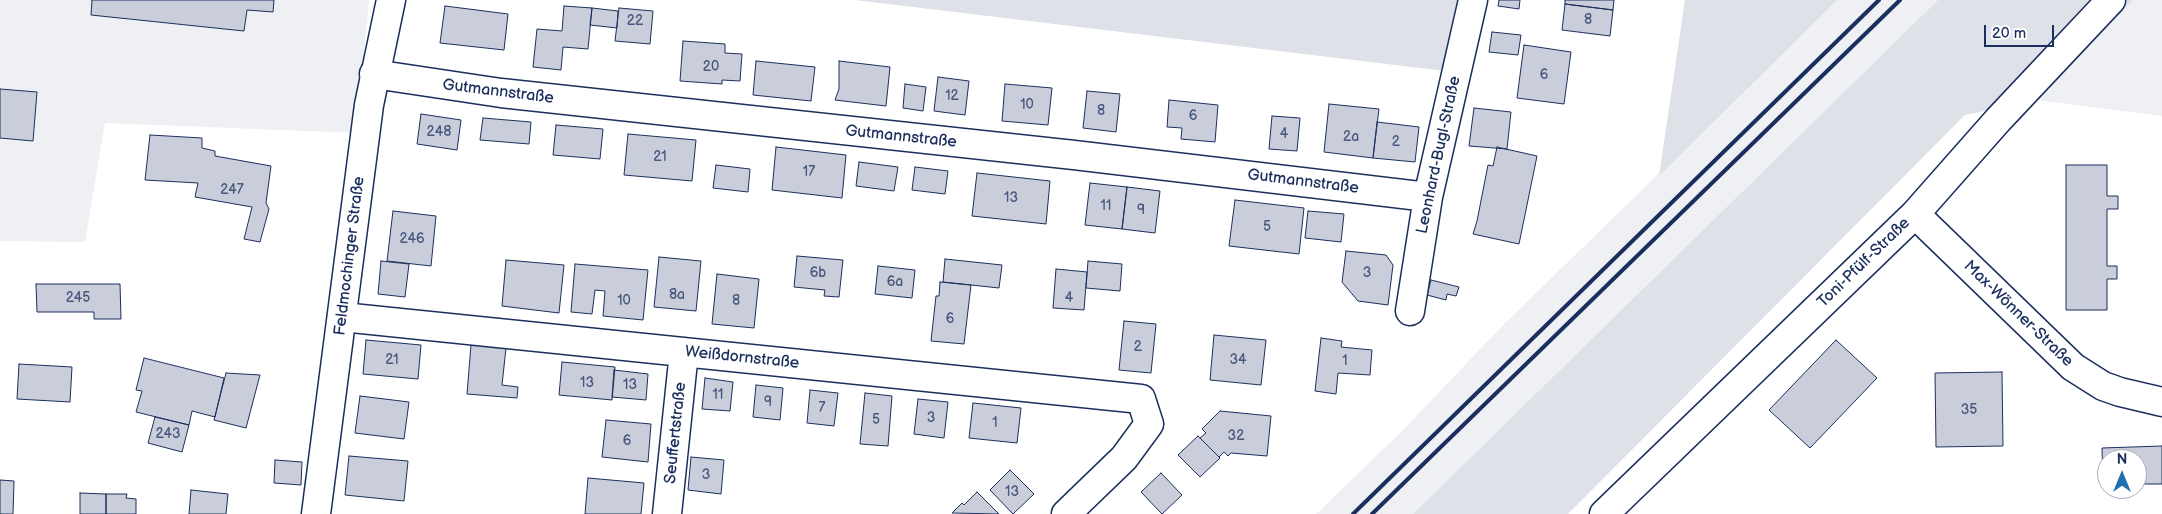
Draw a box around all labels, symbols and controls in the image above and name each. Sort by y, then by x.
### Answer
house number: 8 [1584,12,1592,28]
house number: 22 [627,13,643,29]
scale bar [1987,15,2057,47]
text: 20 m [1992,24,2026,43]
house number: 20 [703,59,719,75]
house number: 6 [1540,67,1548,83]
street label: Leonhard-Bugl-Straße [1413,74,1465,236]
street label: Gutmannstraße [441,76,555,108]
house number: 12 [945,88,959,104]
house number: 10 [1020,97,1034,113]
house number: 8 [1097,103,1105,119]
house number: 6 [1189,108,1197,124]
street label: Gutmannstraße [844,122,958,152]
house number: 248 [427,124,451,140]
house number: 4 [1280,126,1288,142]
house number: 2a [1343,129,1359,145]
house number: 2 [1392,134,1400,150]
house number: 21 [653,149,667,165]
house number: 17 [803,164,815,180]
street label: Gutmannstraße [1246,166,1360,198]
street label: Feldmochinger Straße [331,175,369,337]
house number: 247 [220,182,244,198]
house number: 13 [1004,190,1018,206]
house number: 11 [1101,198,1111,214]
house number: 9 [1137,202,1145,218]
street label: Toni-Pfülf-Straße [1814,214,1914,312]
house number: 5 [1263,219,1271,235]
house number: 246 [399,231,425,247]
street label: Max-Wönner-Straße [1959,257,2077,371]
house number: 6b [810,265,826,281]
house number: 3 [1363,265,1371,281]
house number: 6a [887,274,903,290]
house number: 8a [669,287,685,303]
house number: 245 [66,290,90,306]
house number: 4 [1065,290,1073,306]
house number: 10 [617,293,631,309]
house number: 8 [732,293,740,309]
house number: 6 [946,311,954,327]
house number: 2 [1134,339,1142,355]
street label: Weißdornstraße [684,342,800,374]
house number: 21 [385,352,399,368]
house number: 34 [1229,352,1247,368]
house number: 1 [1342,353,1348,369]
house number: 13 [580,375,594,391]
house number: 13 [623,377,637,393]
street label: Seuffertstraße [661,381,691,485]
house number: 11 [713,387,723,403]
house number: 9 [764,394,772,410]
house number: 7 [819,400,825,416]
house number: 35 [1961,402,1977,418]
house number: 3 [927,410,935,426]
house number: 5 [872,412,880,428]
house number: 1 [992,415,998,431]
house number: 243 [155,426,181,442]
house number: 32 [1228,428,1244,444]
house number: 6 [623,433,631,449]
north arrow [2097,449,2147,499]
text: N [2117,451,2127,468]
house number: 3 [702,467,710,483]
house number: 13 [1005,484,1019,500]

